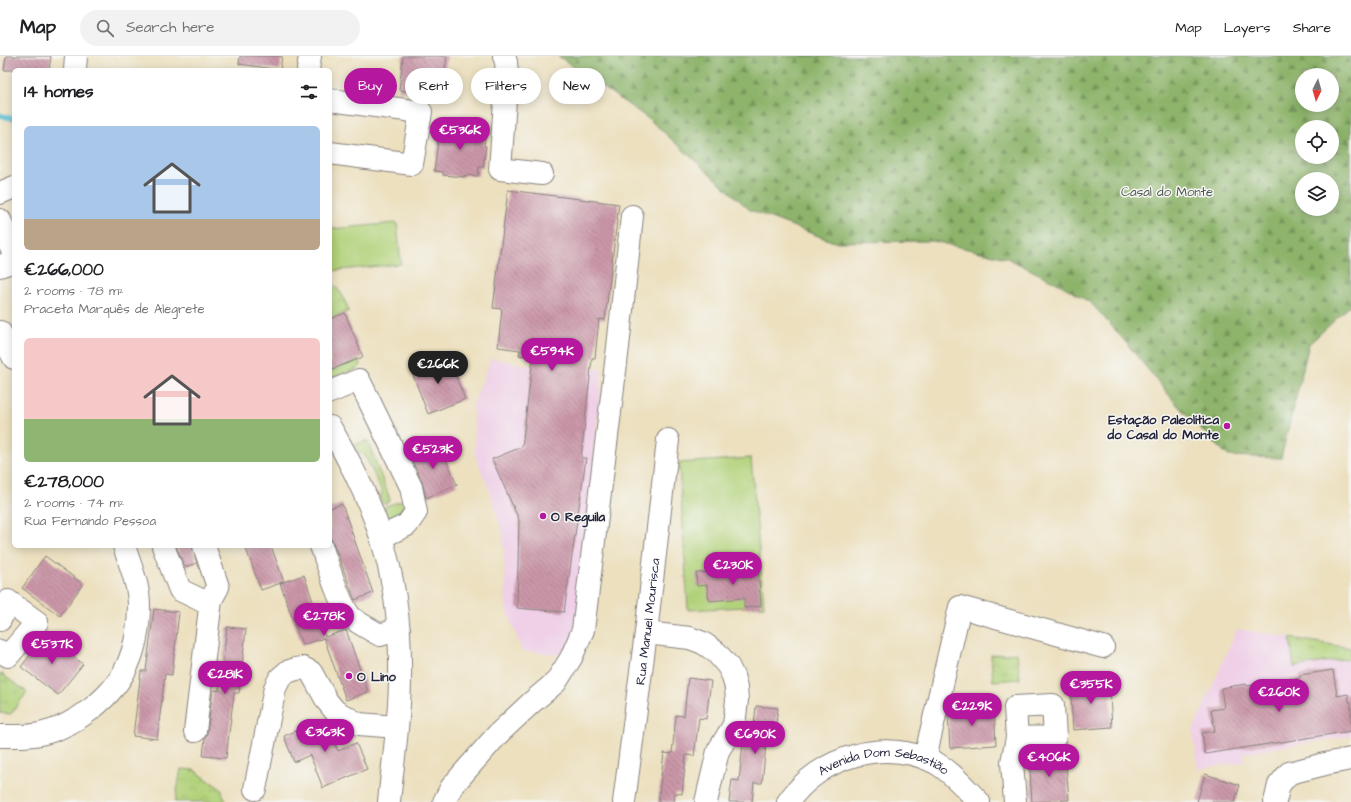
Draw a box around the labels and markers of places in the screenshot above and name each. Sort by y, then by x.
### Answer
pin: €536K [432,117,488,151]
pin: €594K [524,338,580,372]
pin: €266K [410,351,466,385]
place label: Estação Paleolítica do Casal do Monte [1107,411,1219,444]
marker: Estação Paleolítica do Casal do Monte [1222,421,1232,431]
pin: €523K [405,436,461,470]
place label: O Reguila [551,508,606,528]
marker: O Reguila [538,511,548,521]
pin: €230K [705,552,761,586]
pin: €278K [296,603,352,637]
pin: €537K [24,631,80,665]
pin: €281K [197,661,253,695]
place label: O Lino [357,668,396,686]
marker: O Lino [344,671,354,681]
pin: €355K [1063,671,1119,705]
pin: €260K [1251,679,1307,713]
pin: €229K [944,693,1000,727]
pin: €363K [297,719,353,753]
pin: €690K [727,721,783,755]
pin: €406K [1021,744,1077,778]

